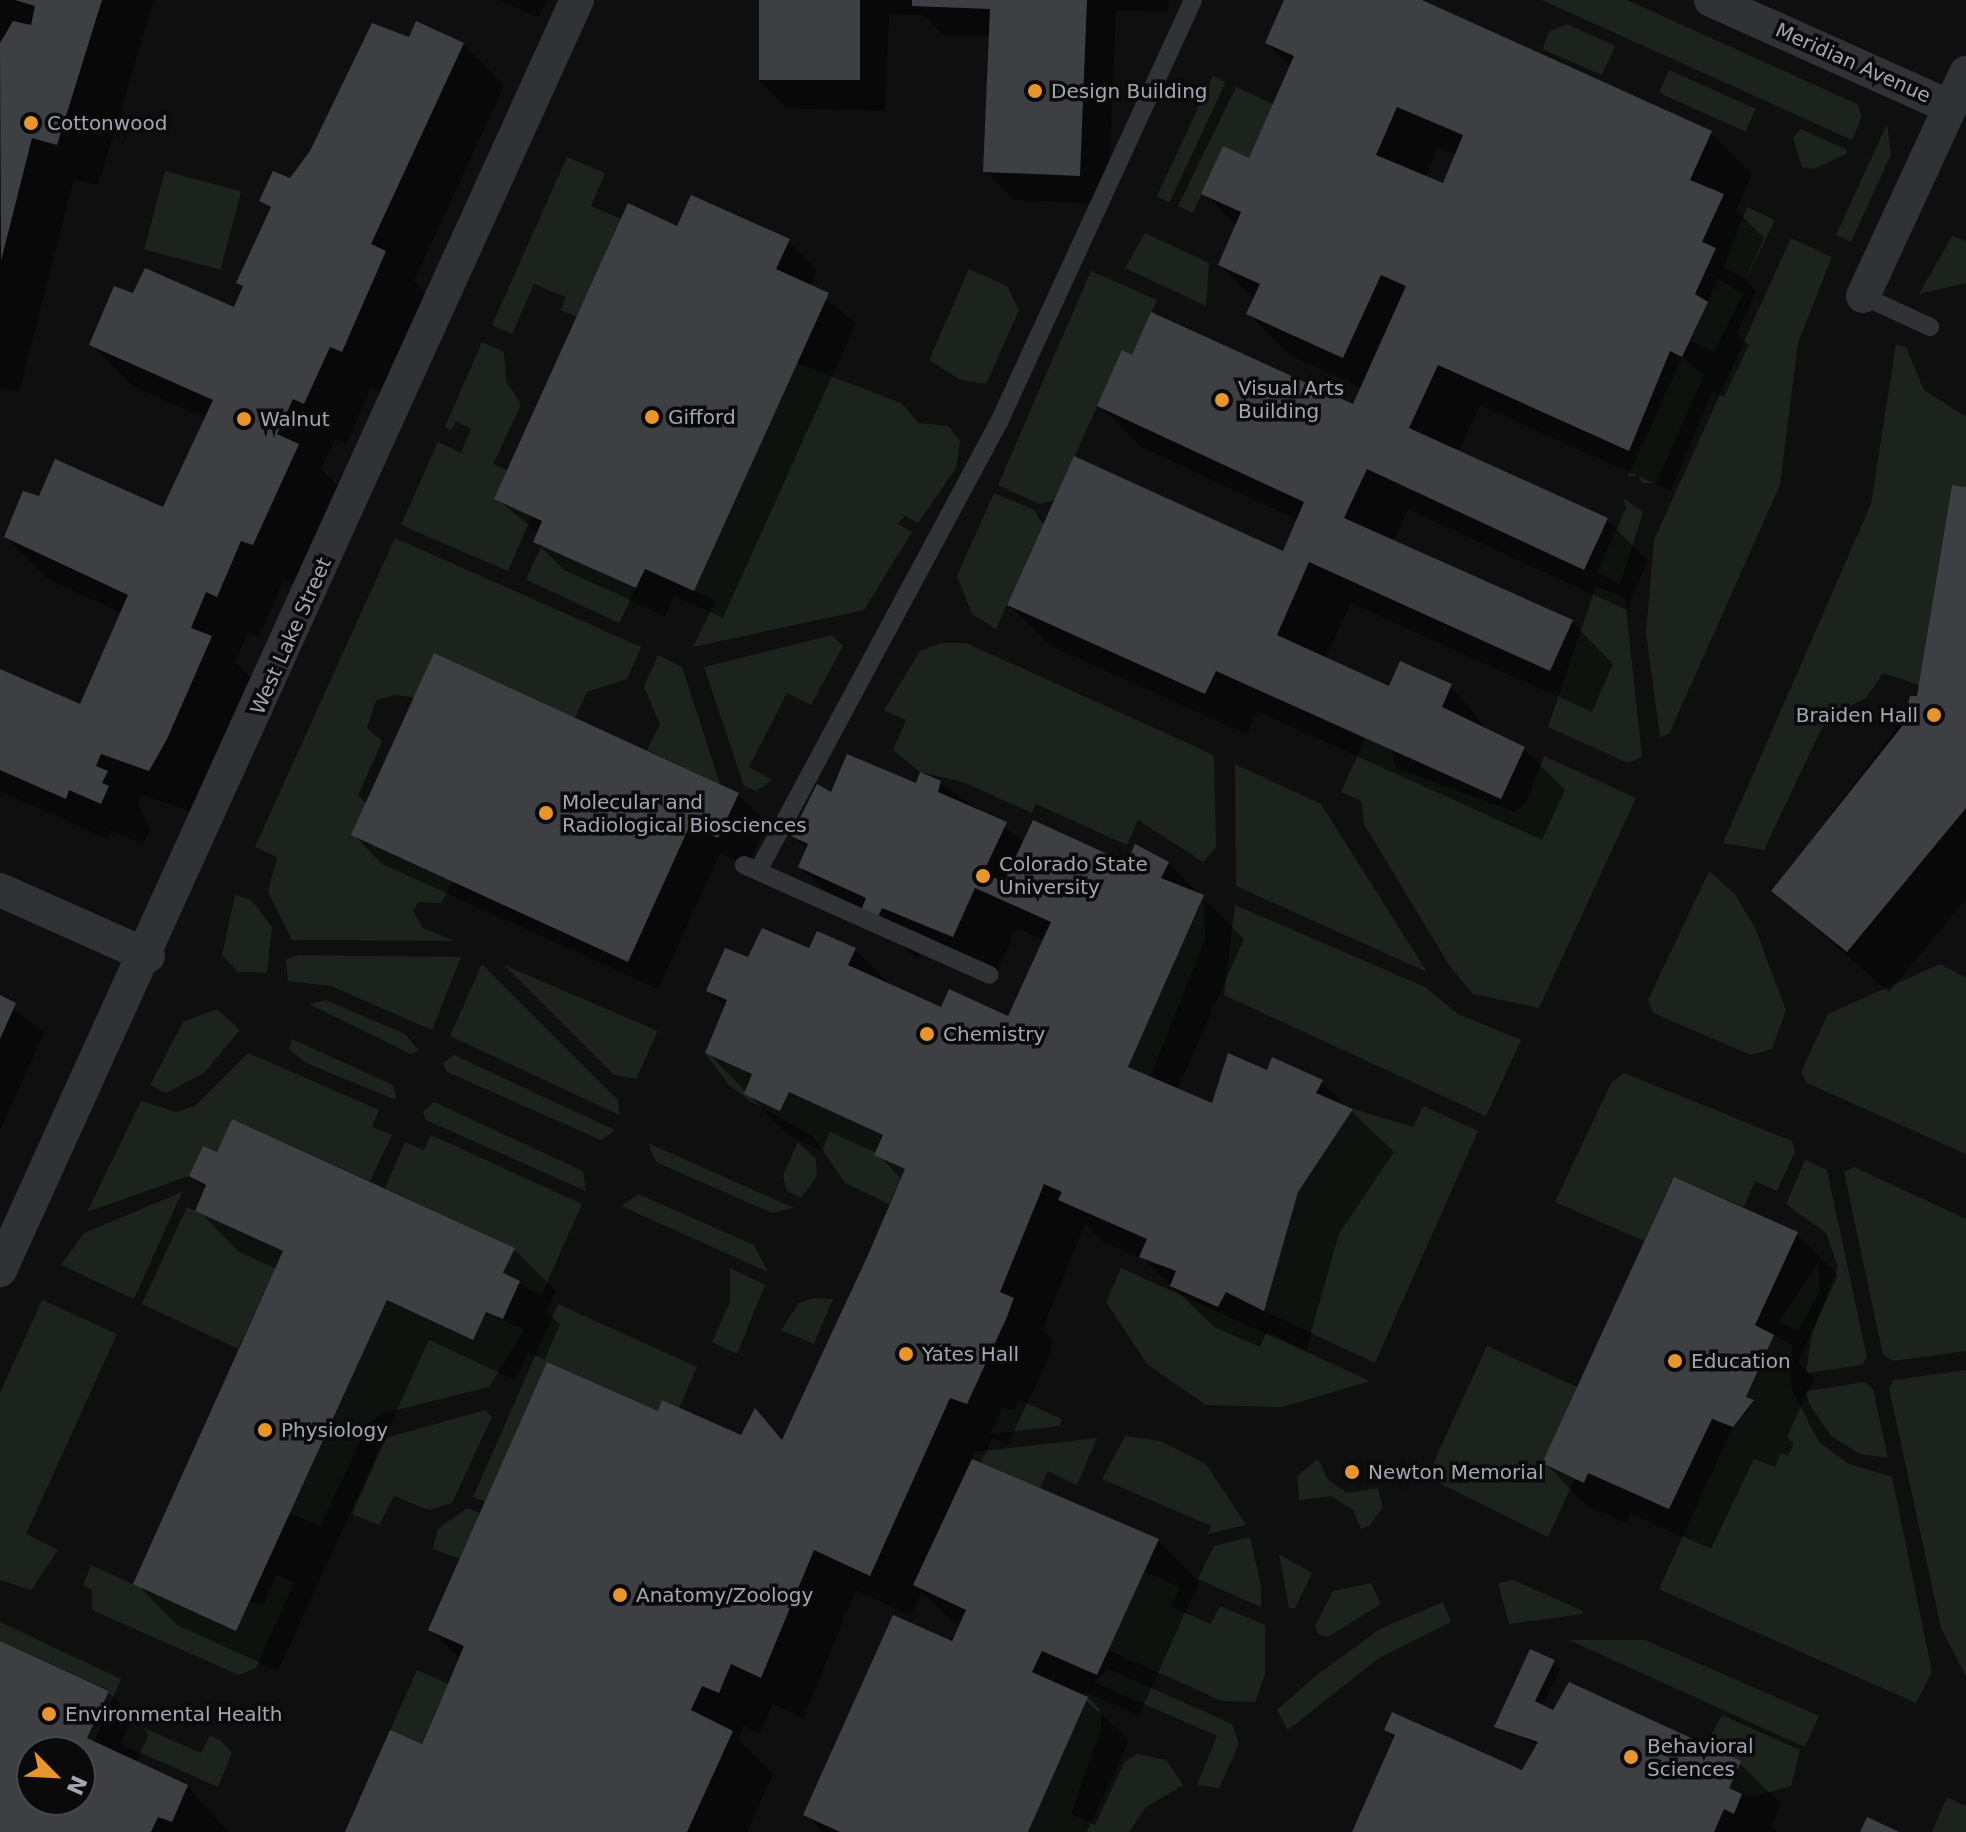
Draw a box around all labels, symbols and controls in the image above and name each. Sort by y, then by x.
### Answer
street label: Meridian Avenue [1772,18,1934,108]
place label: Design Building [1051,79,1208,103]
marker: Design Building [1026,82,1044,100]
place label: Cottonwood [47,111,167,135]
marker: Cottonwood [22,114,40,132]
place label: Visual Arts Building [1238,376,1344,423]
marker: Visual Arts Building [1213,391,1231,409]
place label: Gifford [668,405,736,429]
place label: Walnut [260,407,330,431]
marker: Gifford [643,408,661,426]
marker: Walnut [235,410,253,428]
street label: West Lake Street [246,554,336,718]
place label: Braiden Hall [1796,703,1918,727]
marker: Braiden Hall [1925,706,1943,724]
place label: Molecular and Radiological Biosciences [562,790,807,837]
marker: Molecular and Radiological Biosciences [537,804,555,822]
place label: Colorado State University [999,852,1148,899]
marker: Colorado State University [974,867,992,885]
place label: Chemistry [943,1022,1045,1046]
marker: Chemistry [918,1025,936,1043]
place label: Yates Hall [922,1342,1019,1366]
marker: Yates Hall [897,1345,915,1363]
place label: Education [1691,1349,1791,1373]
marker: Education [1666,1352,1684,1370]
place label: Physiology [281,1418,388,1442]
marker: Physiology [256,1421,274,1439]
place label: Newton Memorial [1368,1460,1544,1484]
marker: Newton Memorial [1343,1463,1361,1481]
place label: Anatomy/Zoology [636,1583,813,1607]
marker: Anatomy/Zoology [611,1586,629,1604]
place label: Environmental Health [65,1702,283,1726]
marker: Environmental Health [40,1705,58,1723]
place label: Behavioral Sciences [1647,1734,1754,1781]
north arrow [16,1736,96,1816]
marker: Behavioral Sciences [1622,1748,1640,1766]
text: N [61,1772,92,1799]

